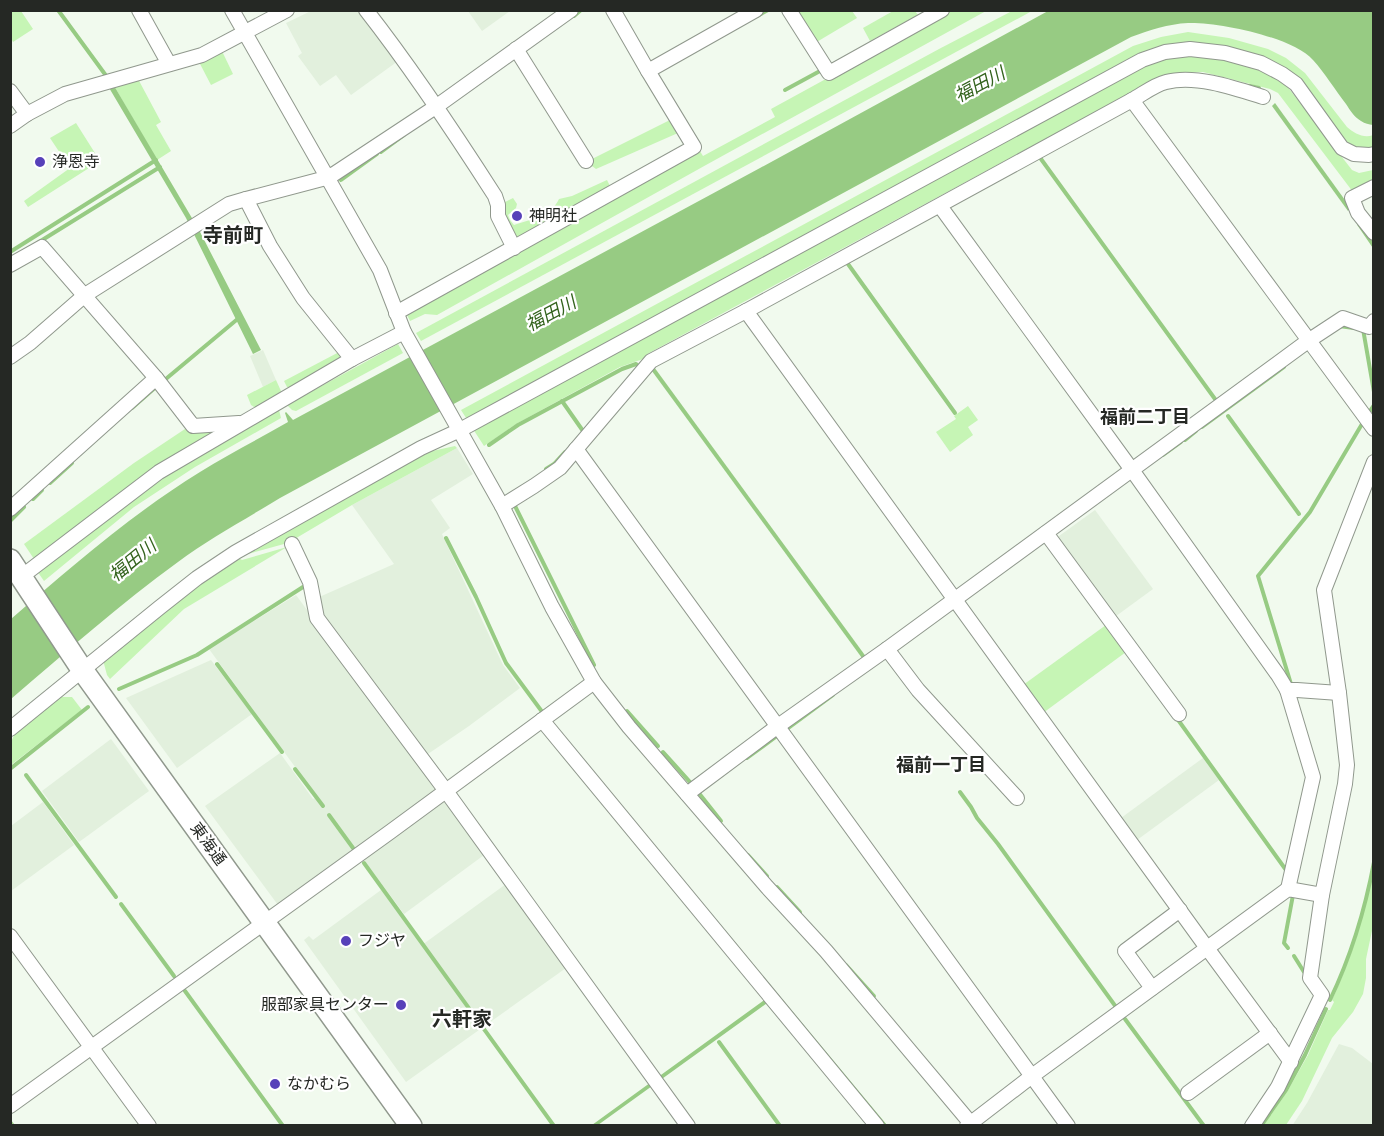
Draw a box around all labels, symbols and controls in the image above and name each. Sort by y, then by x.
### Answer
water label: 福田川 [950,60,1011,109]
place label: 浄恩寺 [52,151,100,173]
marker: 浄恩寺 [33,155,47,169]
place label: 神明社 [529,205,577,227]
marker: 神明社 [510,209,524,223]
district label: 寺前町 [203,222,263,250]
water label: 福田川 [521,289,582,338]
district label: 福前二丁目 [1100,405,1190,430]
water label: 福田川 [104,533,163,588]
district label: 福前一丁目 [896,753,986,778]
street label: 東海通 [185,818,231,870]
place label: フジヤ [358,930,406,952]
marker: フジヤ [339,934,353,948]
place label: 服部家具センター [261,994,389,1016]
marker: 服部家具センター [394,998,408,1012]
district label: 六軒家 [432,1006,492,1034]
place label: なかむら [287,1073,351,1095]
marker: なかむら [268,1077,282,1091]

